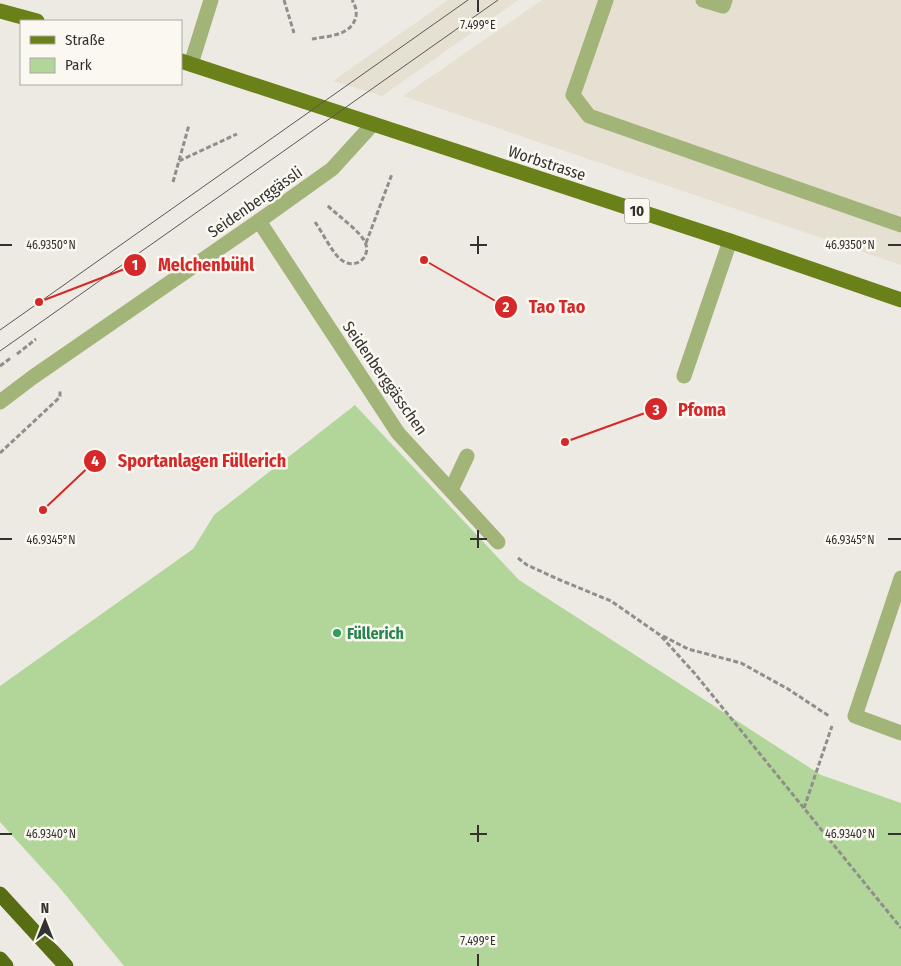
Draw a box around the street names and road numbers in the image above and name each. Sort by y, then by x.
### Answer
street label: Worbstrasse [506,142,588,185]
street label: Seidenberggässli [204,162,306,242]
road number: 10 [624,198,650,224]
street label: Seidenberggässchen [339,318,431,438]

